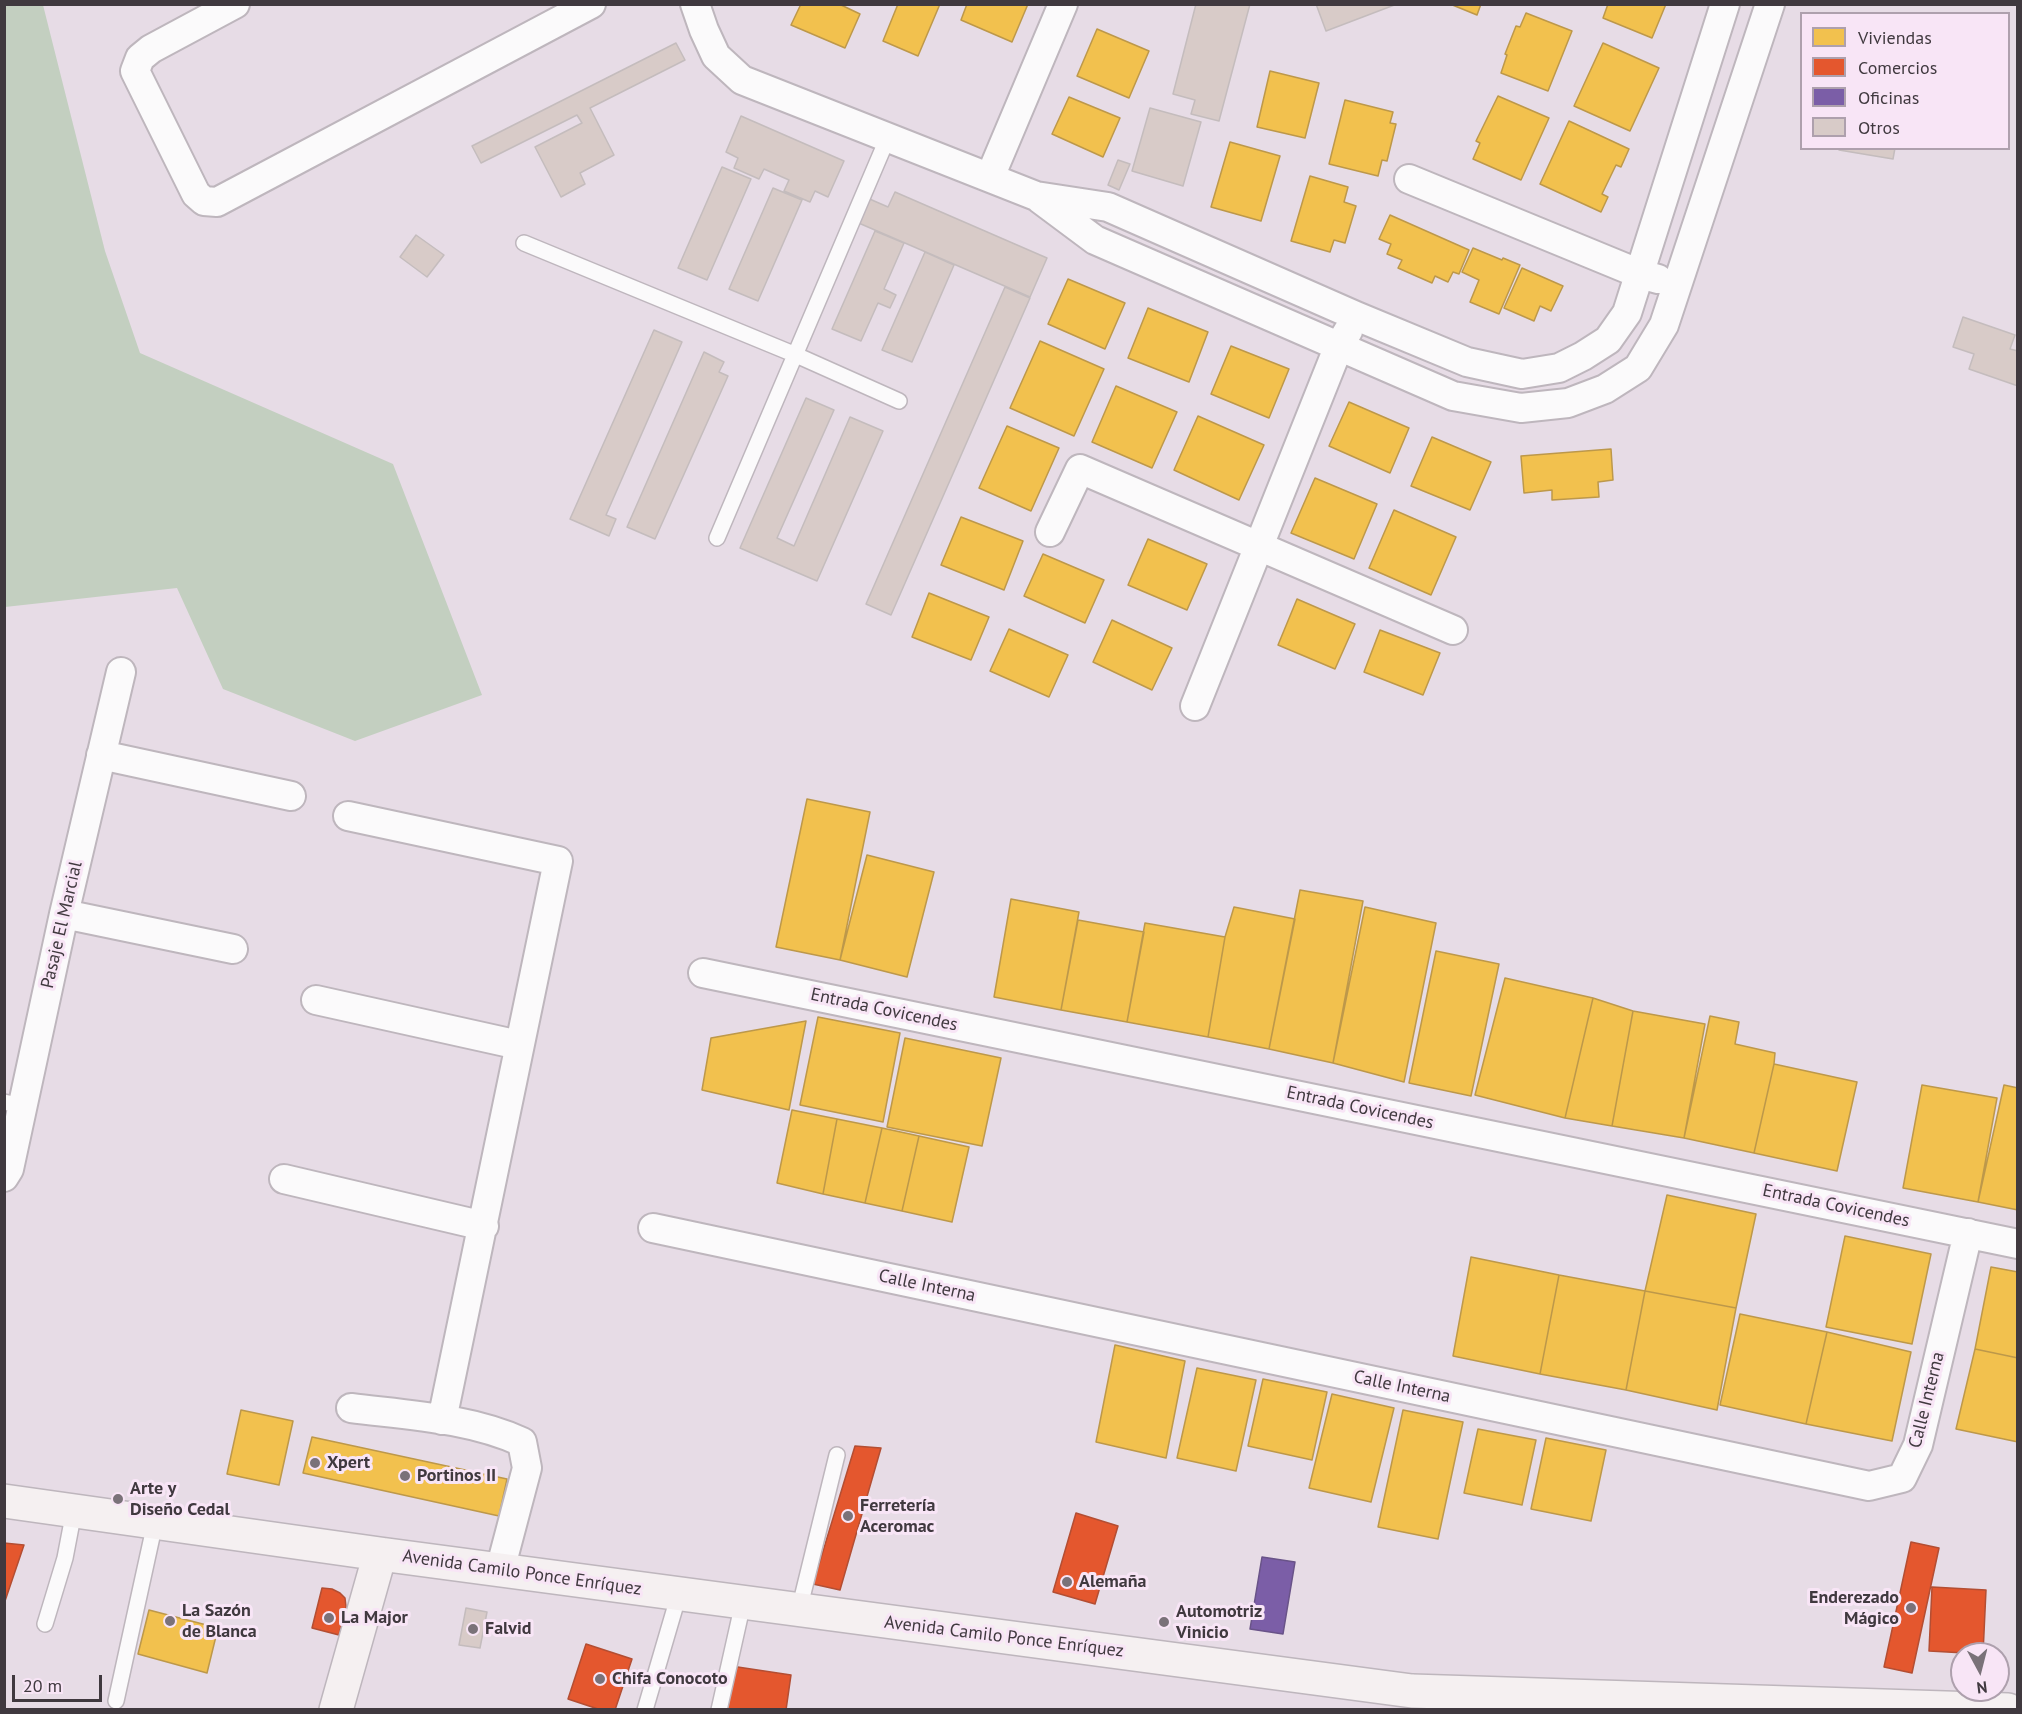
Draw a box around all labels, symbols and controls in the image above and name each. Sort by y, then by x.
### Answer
legend [1800,12,2010,150]
text: Viviendas [1858,26,1932,49]
text: Comercios [1858,56,1937,79]
text: Oficinas [1858,86,1919,109]
text: Otros [1858,116,1900,139]
street label: Pasaje El Marcial [37,859,87,991]
street label: Entrada Covicendes [809,984,959,1036]
street label: Entrada Covicendes [1285,1082,1435,1134]
street label: Entrada Covicendes [1761,1180,1911,1232]
street label: Calle Interna [877,1265,977,1307]
street label: Calle Interna [1905,1350,1949,1450]
street label: Calle Interna [1352,1366,1452,1408]
place label: Xpert [327,1452,370,1474]
marker: Xpert [308,1456,322,1470]
place label: Portinos II [417,1465,496,1487]
marker: Portinos II [398,1469,412,1483]
place label: Arte y Diseño Cedal [130,1478,230,1520]
marker: Arte y Diseño Cedal [111,1492,125,1506]
place label: Ferretería Aceromac [860,1495,935,1538]
marker: Ferretería Aceromac [841,1509,855,1523]
street label: Avenida Camilo Ponce Enríquez [401,1546,643,1600]
place label: Alemaña [1079,1571,1146,1593]
marker: Alemaña [1060,1575,1074,1589]
place label: Enderezado Mágico [1809,1587,1899,1630]
place label: La Sazón de Blanca [182,1600,257,1642]
place label: Automotriz Vinicio [1176,1601,1262,1644]
marker: Enderezado Mágico [1904,1601,1918,1615]
place label: La Major [341,1607,408,1629]
marker: La Major [322,1611,336,1625]
street label: Avenida Camilo Ponce Enríquez [883,1612,1125,1662]
marker: La Sazón de Blanca [163,1614,177,1628]
marker: Automotriz Vinicio [1157,1615,1171,1629]
place label: Falvid [485,1618,531,1640]
marker: Falvid [466,1622,480,1636]
north arrow [1950,1642,2010,1702]
scale bar [15,1663,105,1701]
place label: Chifa Conocoto [612,1668,728,1690]
marker: Chifa Conocoto [593,1672,607,1686]
text: 20 m [23,1674,62,1697]
text: N [1976,1677,1988,1698]

